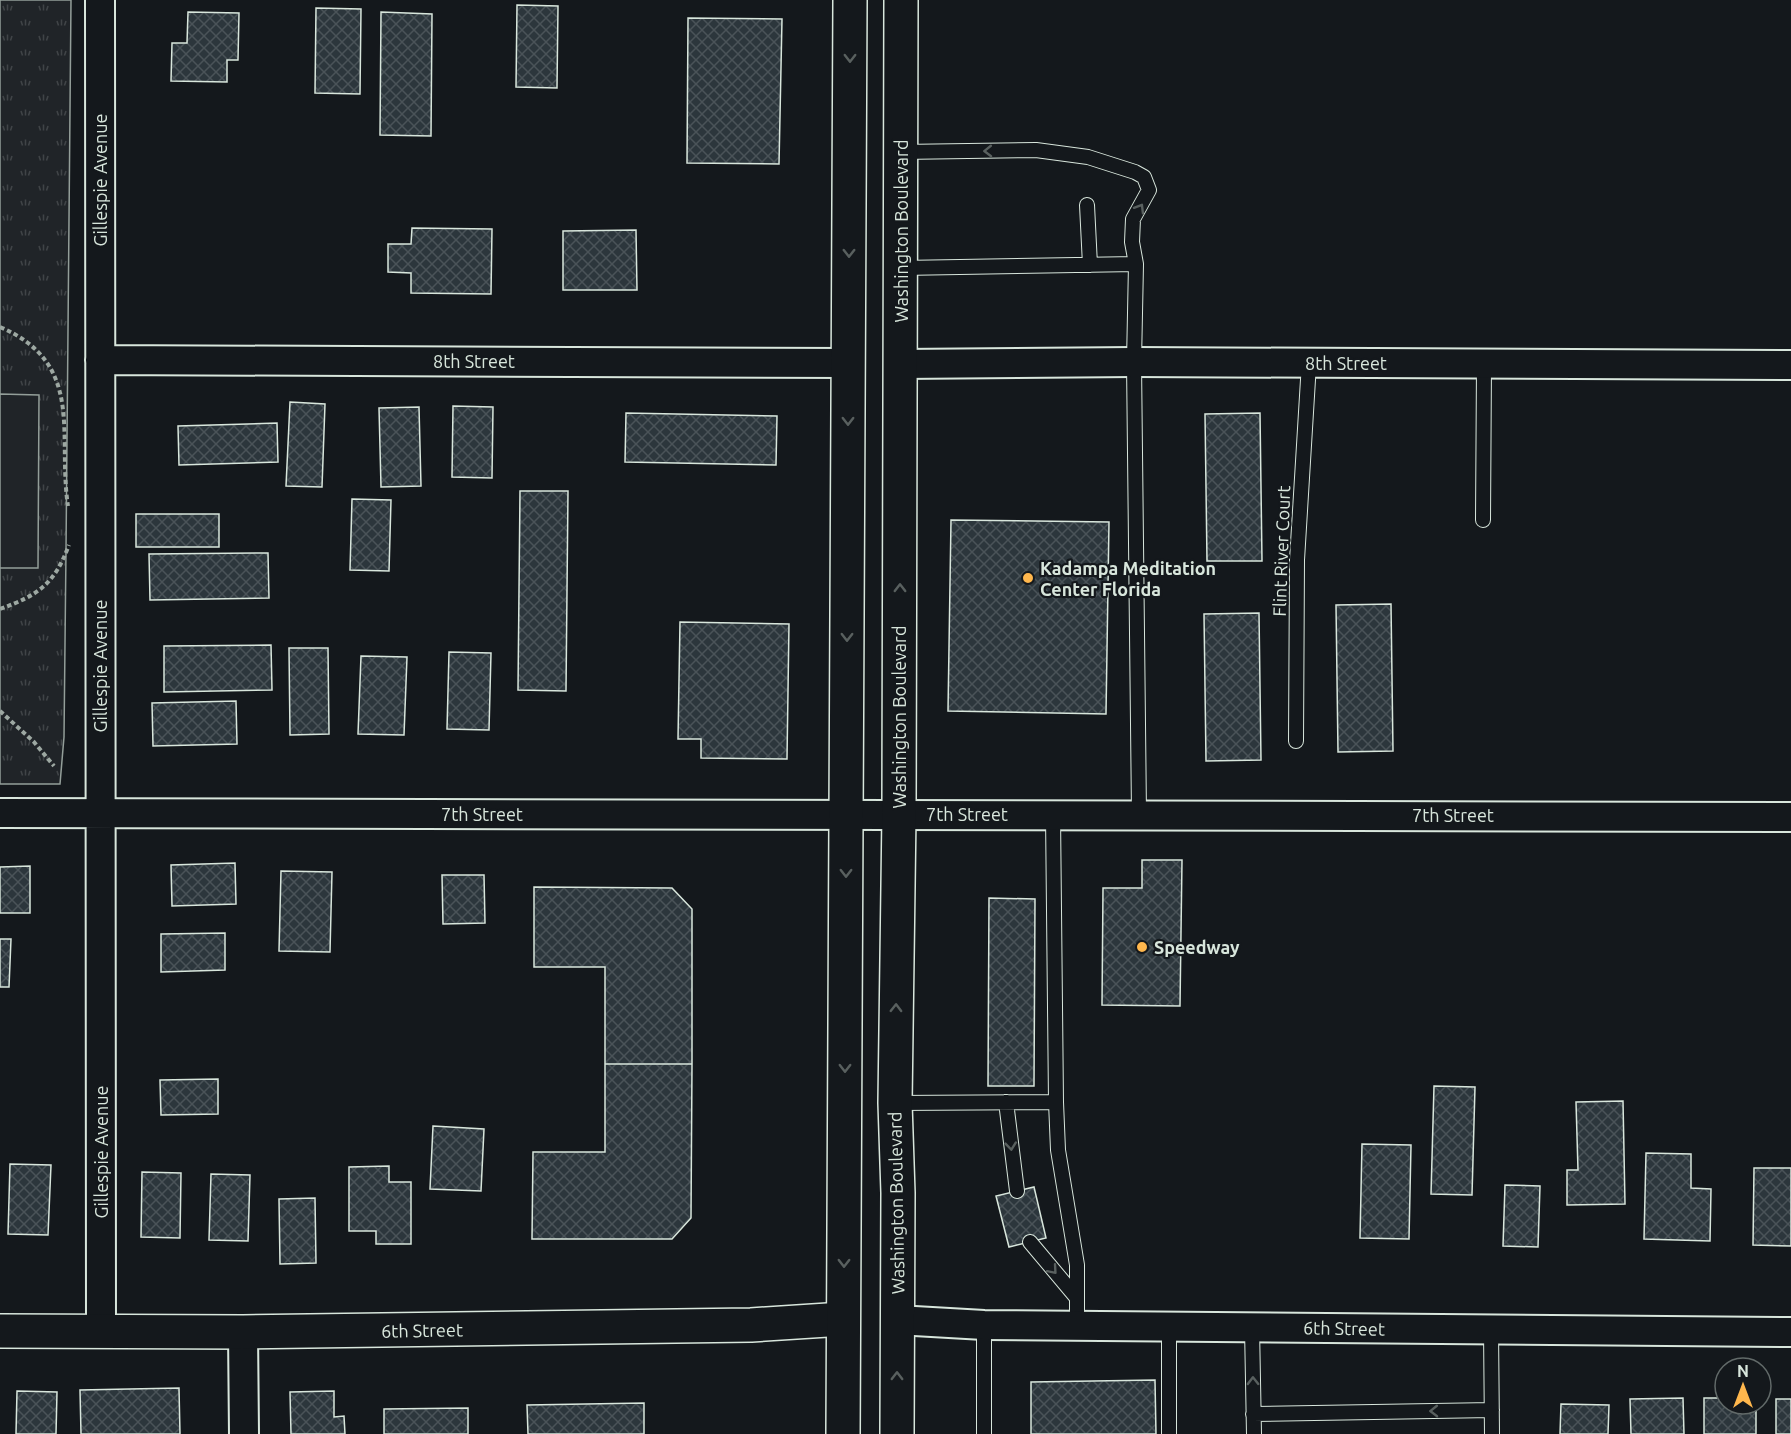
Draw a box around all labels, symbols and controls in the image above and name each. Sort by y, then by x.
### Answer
one-way arrow [844,54,856,63]
street label: Gillespie Avenue [90,113,110,247]
street label: Washington Boulevard [891,140,911,322]
one-way arrow [983,144,992,157]
one-way arrow [1133,204,1144,214]
one-way arrow [843,249,855,258]
street label: 8th Street [433,351,515,371]
street label: 8th Street [1305,353,1387,373]
one-way arrow [842,417,854,426]
street label: Flint River Court [1269,485,1293,617]
place label: Kadampa Meditation Center Florida [1040,558,1216,599]
marker: Kadampa Meditation Center Florida [1021,571,1035,585]
one-way arrow [894,583,906,592]
street label: Gillespie Avenue [90,599,110,733]
street label: Washington Boulevard [889,626,909,808]
one-way arrow [841,633,853,642]
street label: 7th Street [441,804,523,824]
street label: 7th Street [926,804,1008,824]
street label: 7th Street [1412,805,1494,825]
one-way arrow [840,868,852,877]
place label: Speedway [1154,937,1240,957]
marker: Speedway [1135,940,1149,954]
one-way arrow [890,1004,902,1013]
one-way arrow [838,1063,851,1072]
street label: Gillespie Avenue [91,1085,111,1219]
street label: Washington Boulevard [884,1111,908,1295]
one-way arrow [1004,1142,1017,1151]
one-way arrow [838,1258,850,1267]
one-way arrow [1046,1263,1057,1274]
street label: 6th Street [1303,1317,1385,1339]
street label: 6th Street [381,1319,463,1341]
north arrow [1713,1356,1773,1416]
text: N [1737,1362,1749,1380]
one-way arrow [891,1371,903,1380]
one-way arrow [1247,1376,1259,1385]
one-way arrow [1429,1405,1438,1417]

